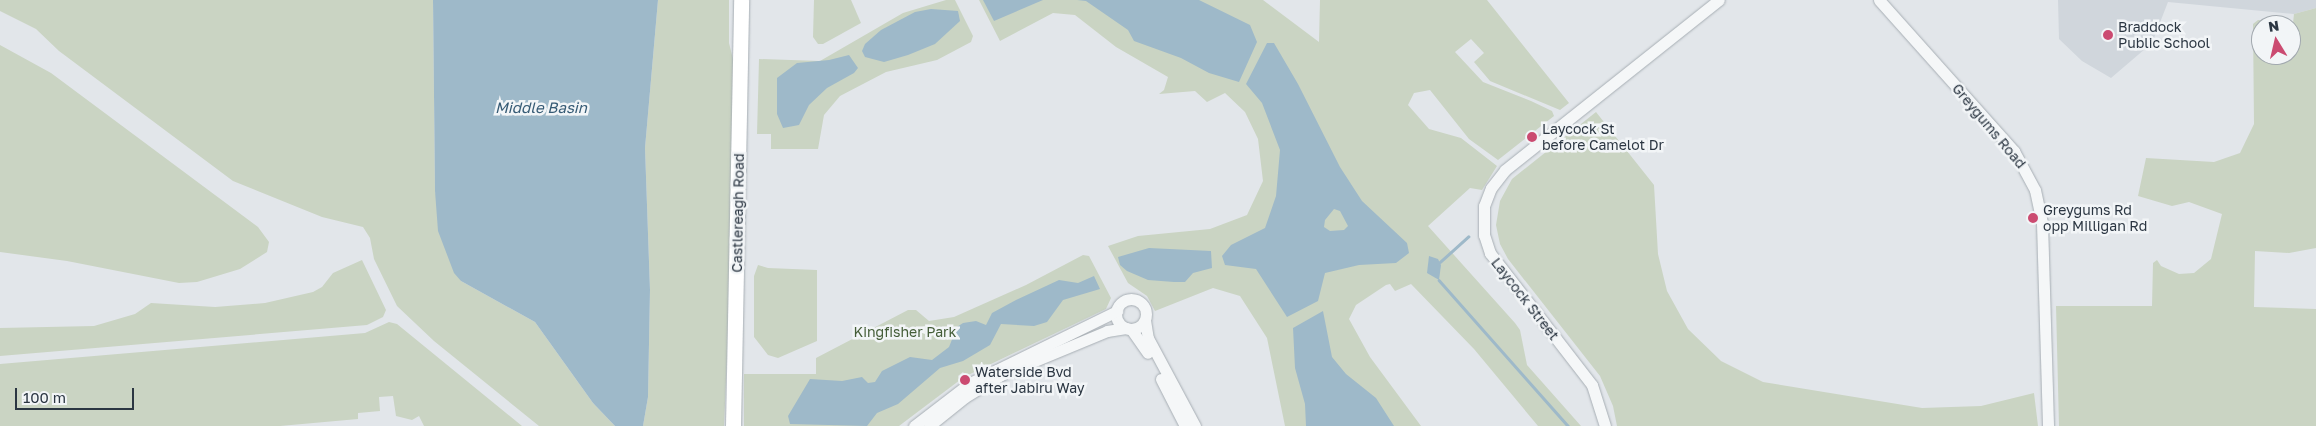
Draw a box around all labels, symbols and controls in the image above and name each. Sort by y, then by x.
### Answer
north arrow [2251,15,2301,65]
text: N [2267,16,2280,35]
place label: Braddock Public School [2118,19,2210,52]
marker: Braddock Public School [2102,29,2114,41]
street label: Greygums Road [1949,80,2029,172]
water label: Middle Basin [495,99,587,117]
place label: Laycock St before Camelot Dr [1542,121,1664,154]
marker: Laycock St before Camelot Dr [1526,131,1538,143]
street label: Castlereagh Road [729,153,747,273]
place label: Greygums Rd opp Milligan Rd [2043,202,2147,234]
marker: Greygums Rd opp Milligan Rd [2027,212,2039,224]
street label: Laycock Street [1488,254,1562,344]
park label: Kingfisher Park [854,324,956,340]
place label: Waterside Bvd after Jabiru Way [975,364,1085,397]
marker: Waterside Bvd after Jabiru Way [959,374,971,386]
scale bar [18,378,136,410]
text: 100 m [23,388,66,406]

